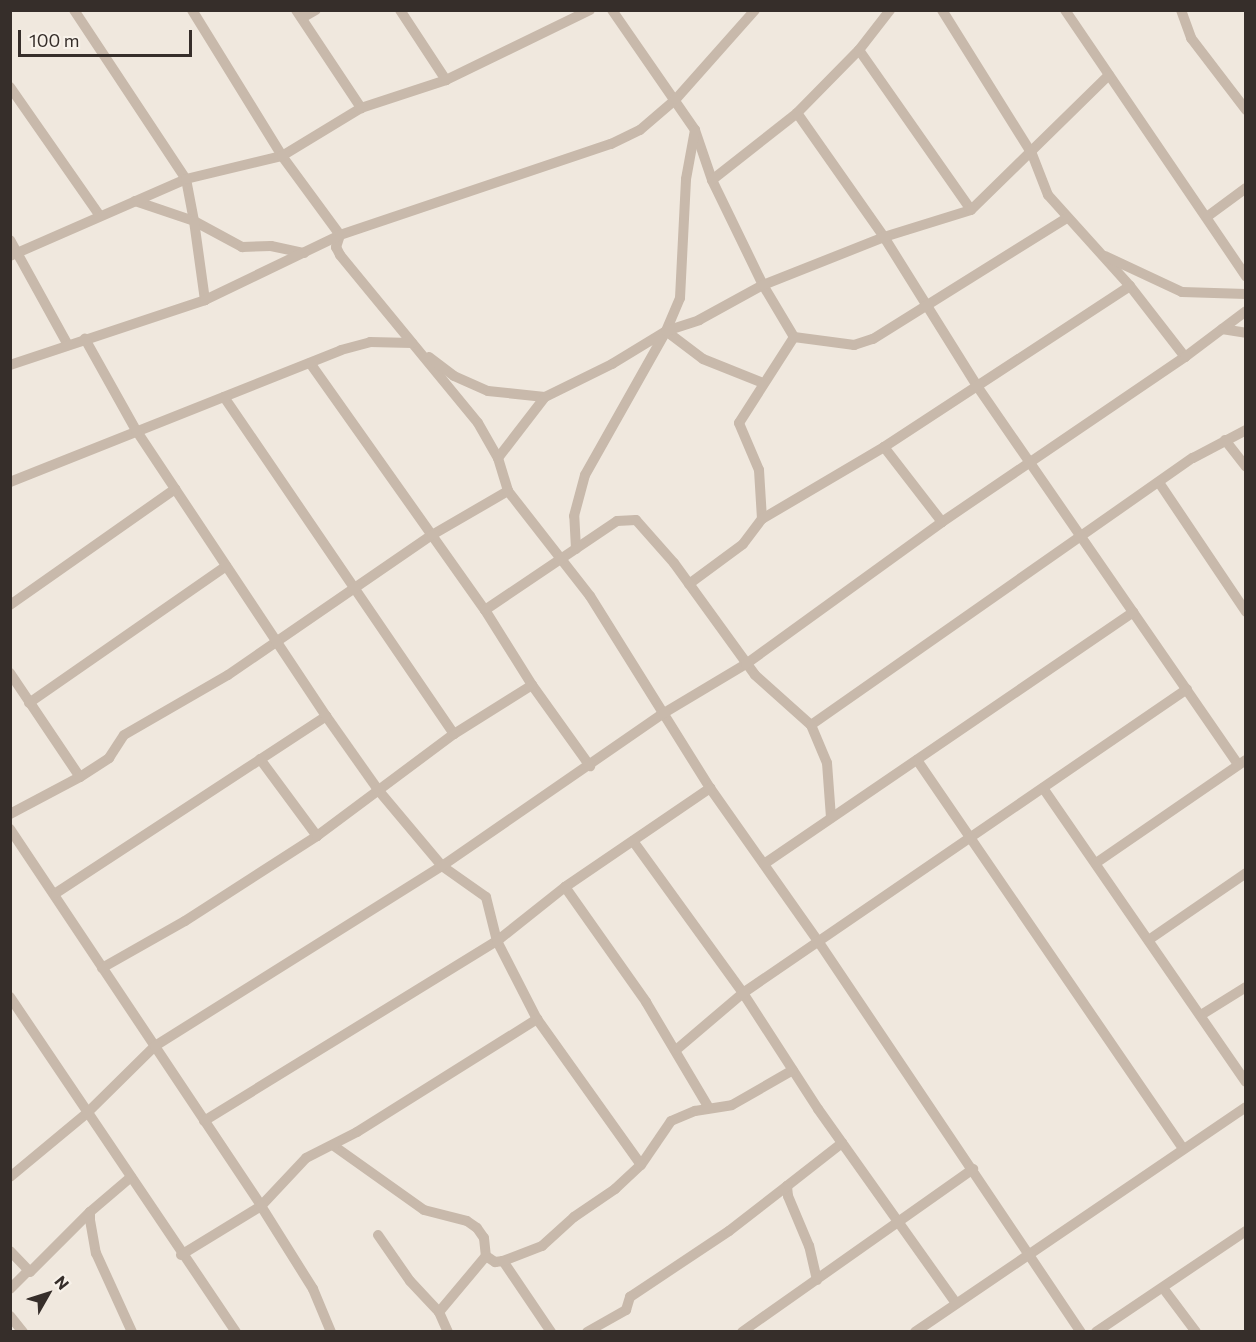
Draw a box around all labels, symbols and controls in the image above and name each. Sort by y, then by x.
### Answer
scale bar [21,18,195,56]
text: 100 m [29,29,79,51]
north arrow [18,1264,78,1324]
text: N [51,1272,74,1293]

